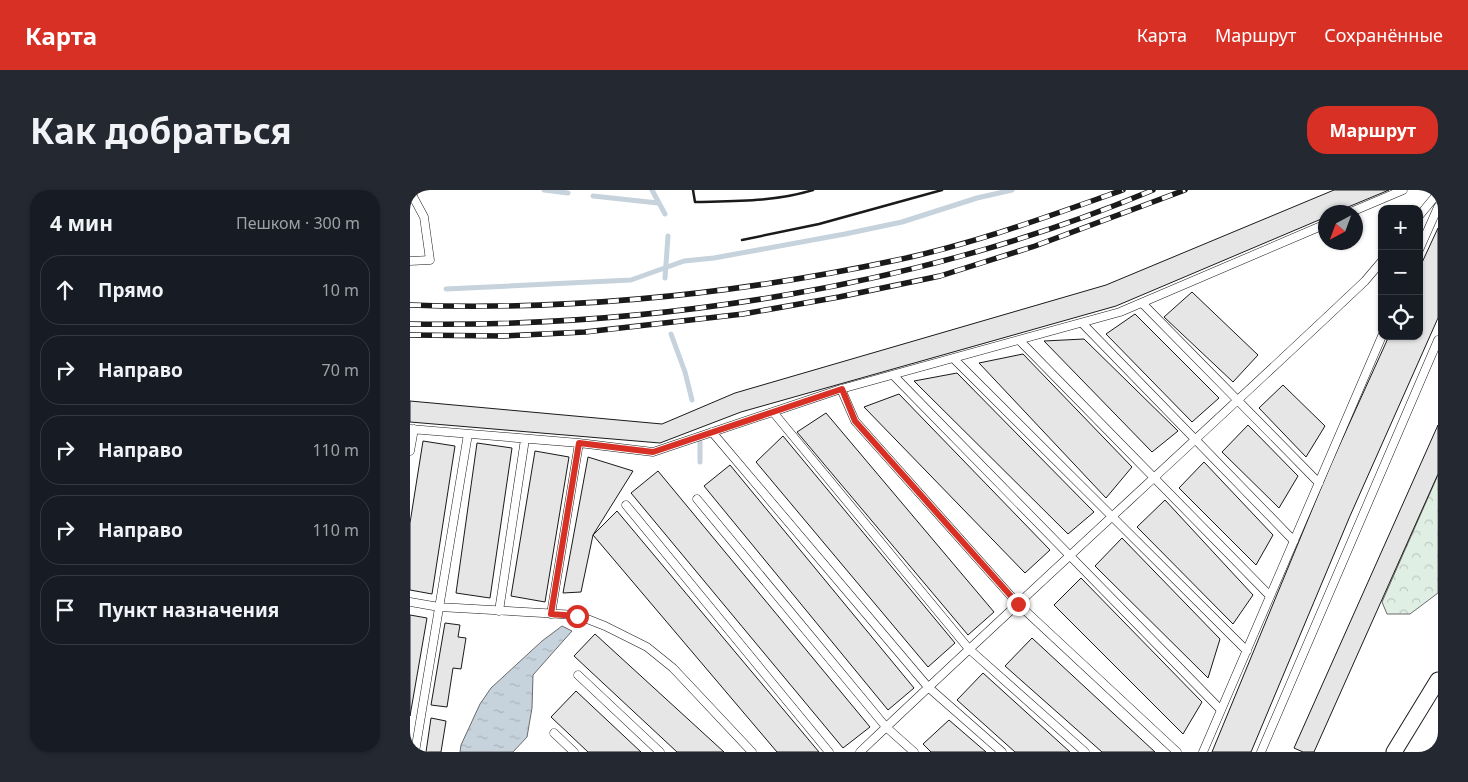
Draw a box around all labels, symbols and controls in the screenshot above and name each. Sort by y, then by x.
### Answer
text: Карта [25,19,97,52]
text: Карта [1137,23,1187,47]
text: Маршрут [1215,23,1296,47]
text: Сохранённые [1324,23,1443,47]
button: Маршрут [1307,106,1438,154]
text: Как добраться [30,107,292,154]
north arrow [1318,205,1363,250]
map controls [1378,205,1423,340]
button: + [1378,205,1423,250]
text: 4 мин [50,209,113,237]
text: Пешком · 300 m [236,212,360,234]
button: − [1378,250,1423,295]
icon: ahead [51,276,79,304]
text: Прямо [98,277,164,303]
text: 10 m [322,279,359,301]
button: locate [1378,295,1423,340]
icon: right [51,356,79,384]
text: Направо [98,357,183,383]
text: 70 m [322,359,359,381]
icon: right [51,436,79,464]
text: Направо [98,437,183,463]
text: 110 m [312,439,359,461]
icon: right [51,516,79,544]
text: Направо [98,517,183,543]
text: 110 m [312,519,359,541]
route end [1007,593,1030,616]
icon: arrive [51,596,79,624]
text: Пункт назначения [98,597,279,623]
route start [566,605,589,628]

